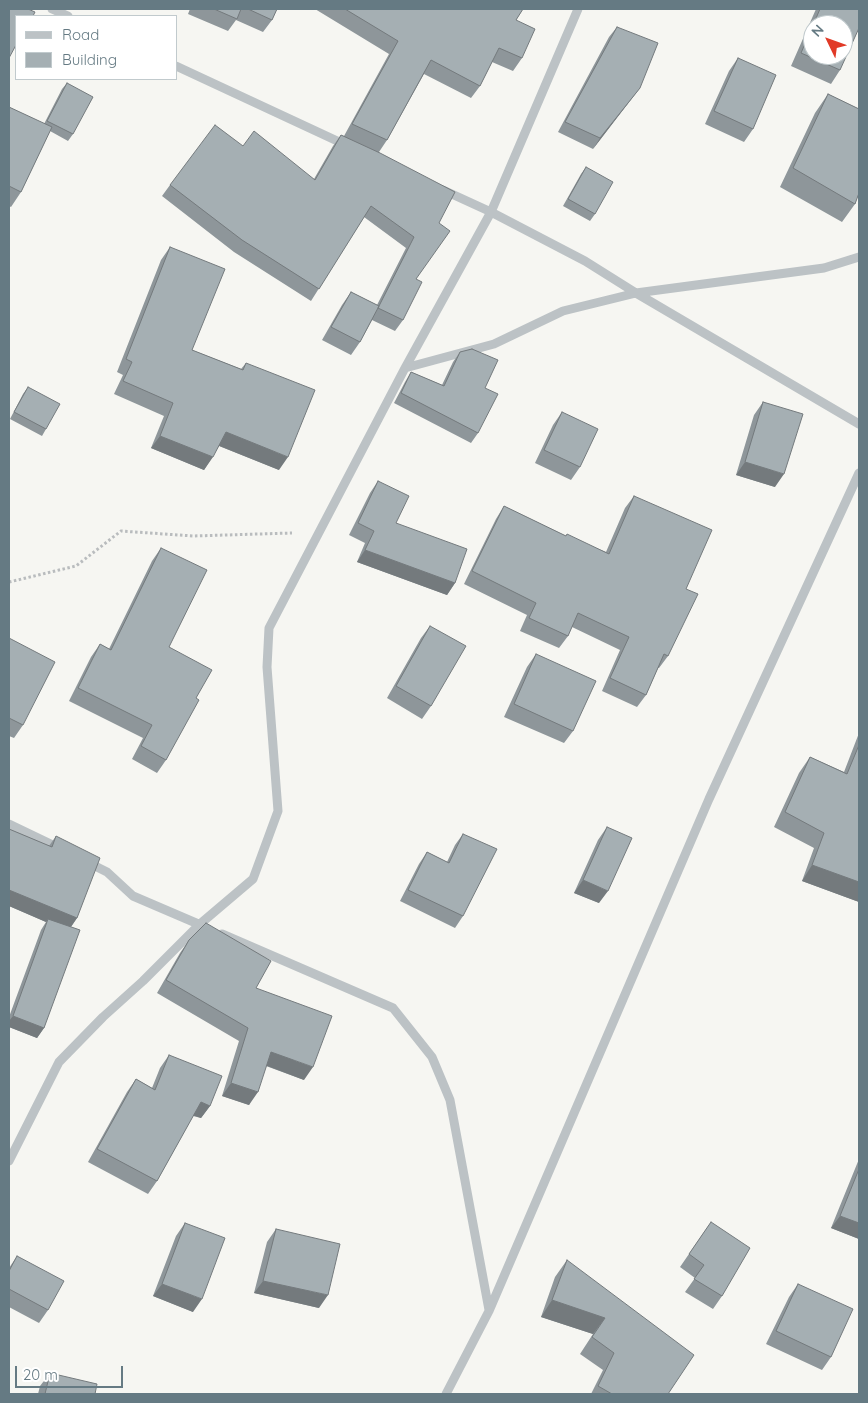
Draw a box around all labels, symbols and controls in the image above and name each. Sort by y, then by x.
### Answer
legend [15,15,178,80]
north arrow [803,15,853,65]
text: N [807,21,828,40]
text: Road [62,25,99,44]
text: Building [62,50,117,69]
scale bar [18,1356,125,1388]
text: 20 m [23,1365,58,1384]

